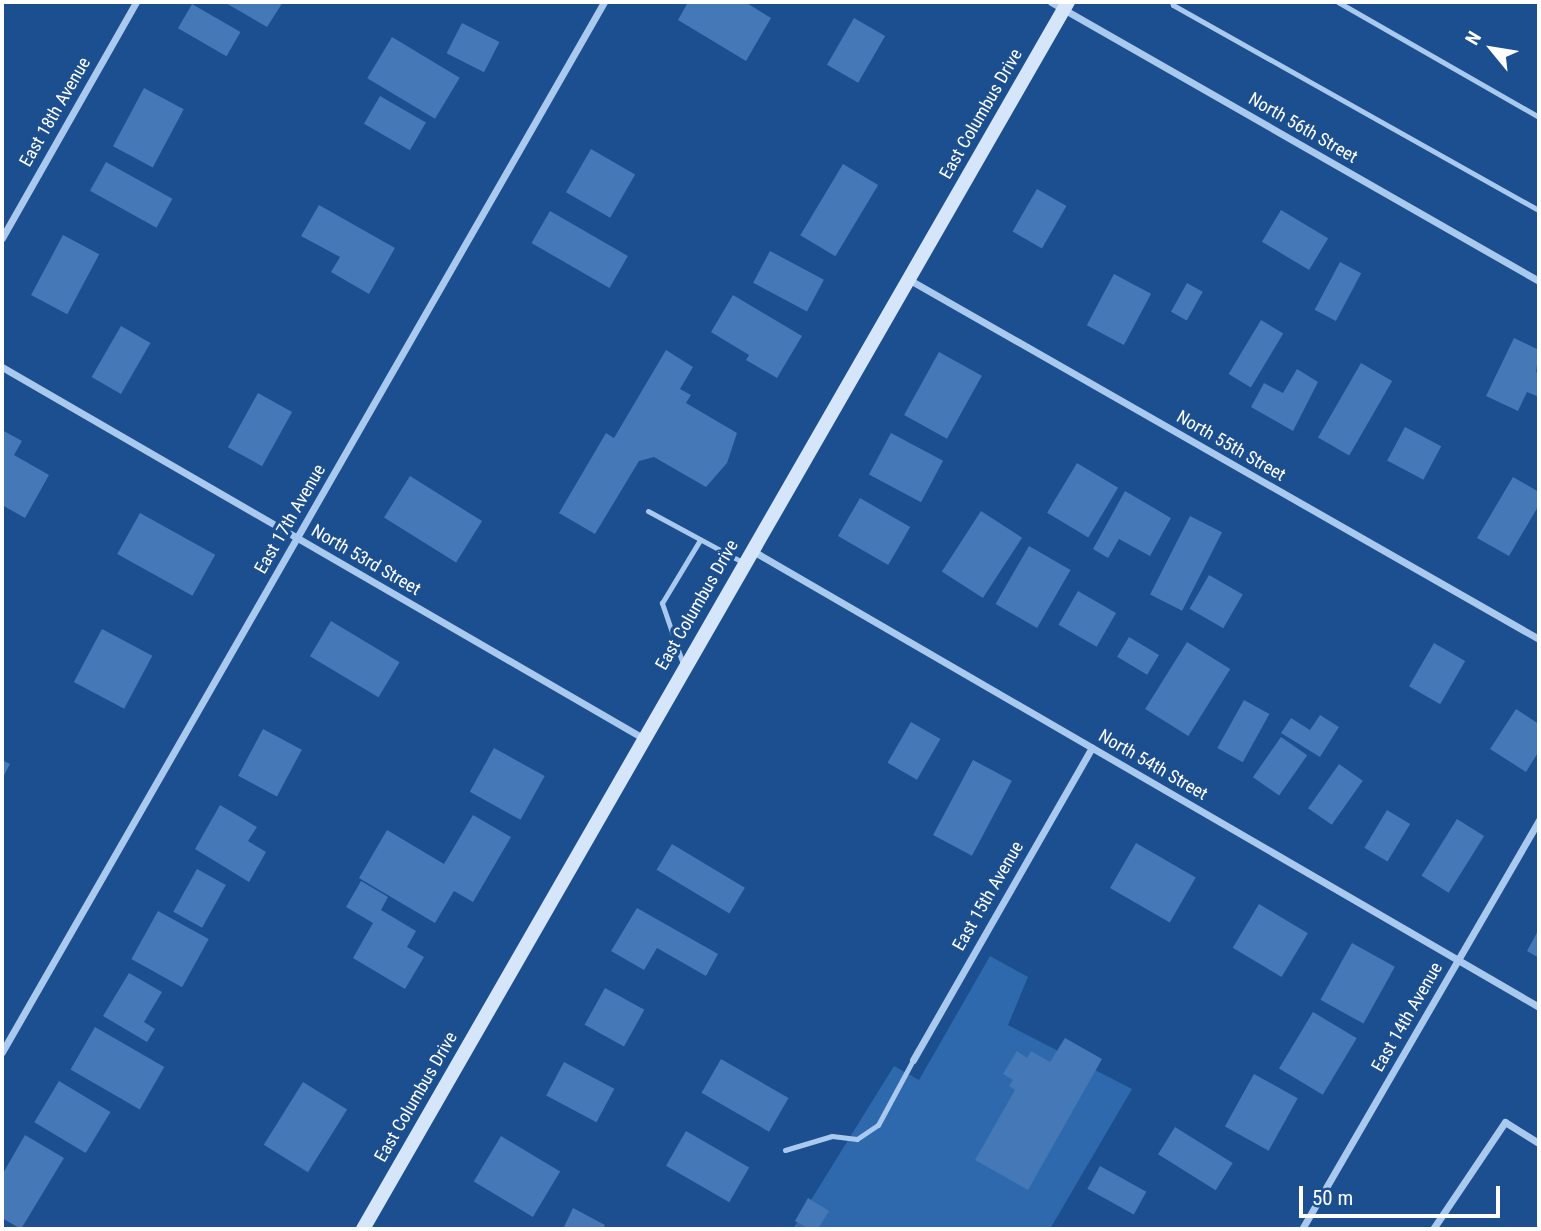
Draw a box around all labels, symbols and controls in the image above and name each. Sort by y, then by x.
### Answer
north arrow [1457,14,1527,84]
text: N [1461,27,1486,49]
street label: East Columbus Drive [935,45,1027,183]
street label: East 18th Avenue [15,53,95,171]
street label: North 56th Street [1245,88,1361,168]
street label: North 55th Street [1173,406,1289,486]
street label: East 17th Avenue [250,460,330,578]
street label: North 53rd Street [308,520,424,600]
street label: East Columbus Drive [651,536,743,674]
street label: North 54th Street [1095,725,1211,805]
street label: East 15th Avenue [948,837,1028,955]
street label: East 14th Avenue [1367,958,1447,1076]
street label: East Columbus Drive [370,1028,462,1166]
scale bar [1303,1172,1504,1216]
text: 50 m [1312,1186,1353,1210]

